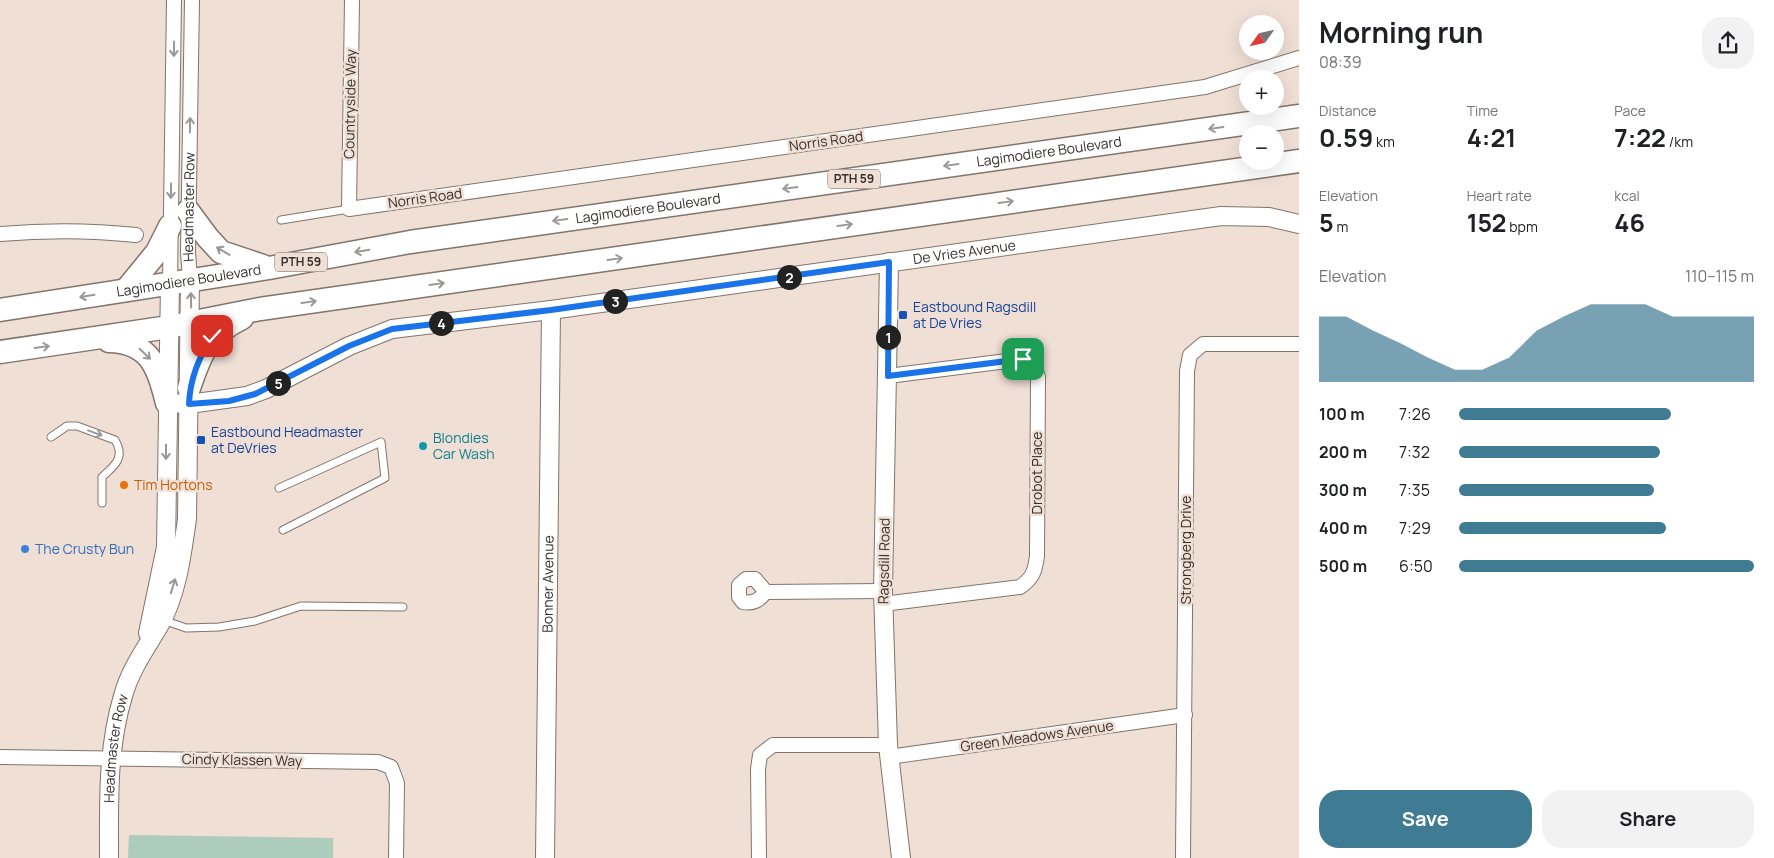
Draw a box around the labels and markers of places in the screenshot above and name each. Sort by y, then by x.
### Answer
pin: 2 [776,264,802,290]
pin: 3 [602,288,628,314]
place label: Eastbound Ragsdill at De Vries [913,297,1036,332]
marker: Eastbound Ragsdill at De Vries [897,309,909,321]
pin: 4 [428,310,454,336]
pin [191,315,233,357]
pin: 1 [876,324,900,350]
pin [1002,338,1044,380]
pin: 5 [266,370,290,396]
place label: Eastbound Headmaster at DeVries [211,422,363,457]
place label: Blondies Car Wash [433,428,495,463]
marker: Eastbound Headmaster at DeVries [195,434,207,446]
marker: Blondies Car Wash [417,440,429,452]
place label: Tim Hortons [134,475,212,494]
marker: Tim Hortons [118,479,130,491]
place label: The Crusty Bun [35,539,134,558]
marker: The Crusty Bun [19,543,31,555]

